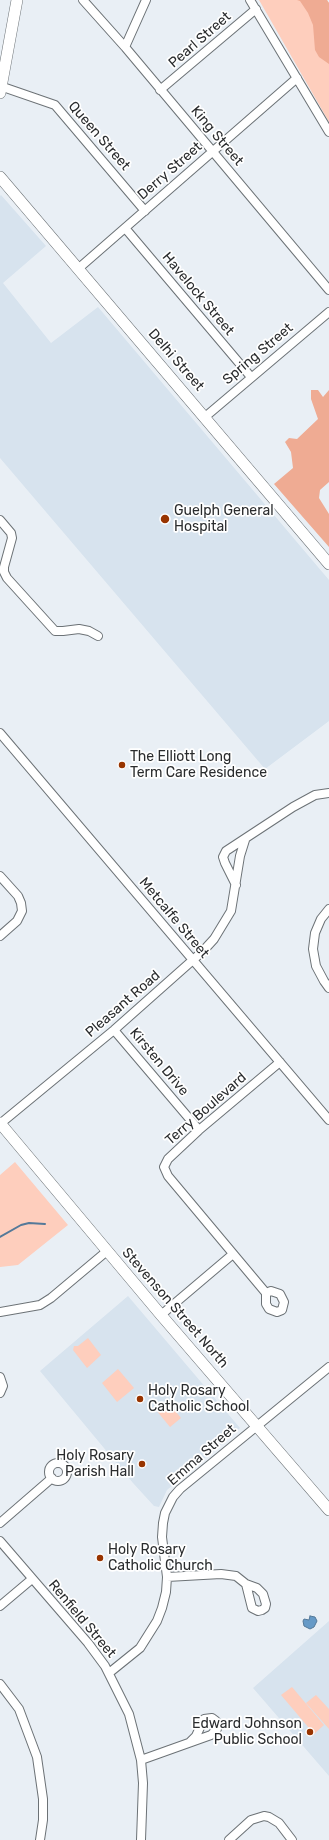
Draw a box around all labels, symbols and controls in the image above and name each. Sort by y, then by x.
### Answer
street label: Pearl Street [165,8,235,72]
street label: Queen Street [64,98,134,174]
street label: King Street [187,103,247,169]
street label: Derry Street [134,138,206,204]
street label: Havelock Street [158,249,238,339]
street label: Spring Street [219,320,297,388]
street label: Delhi Street [144,326,208,394]
place label: Guelph General Hospital [174,503,274,536]
marker: Guelph General Hospital [159,513,171,525]
place label: The Elliott Long Term Care Residence [130,749,267,782]
marker: The Elliott Long Term Care Residence [117,760,127,770]
street label: Metcalfe Street [135,874,213,962]
street label: Pleasant Road [82,967,164,1041]
street label: Kirsten Drive [126,1025,192,1099]
street label: Terry Boulevard [162,1069,250,1149]
street label: Stevenson Street North [118,1245,232,1371]
place label: Holy Rosary Catholic School [148,1383,249,1416]
marker: Holy Rosary Catholic School [135,1394,145,1404]
street label: Emma Street [164,1421,240,1489]
place label: Holy Rosary Parish Hall [56,1448,134,1480]
marker: Holy Rosary Parish Hall [137,1459,147,1469]
place label: Holy Rosary Catholic Church [108,1542,213,1574]
marker: Holy Rosary Catholic Church [95,1553,105,1563]
street label: Renfield Street [45,1577,119,1661]
place label: Edward Johnson Public School [192,1716,302,1748]
marker: Edward Johnson Public School [305,1727,315,1737]

